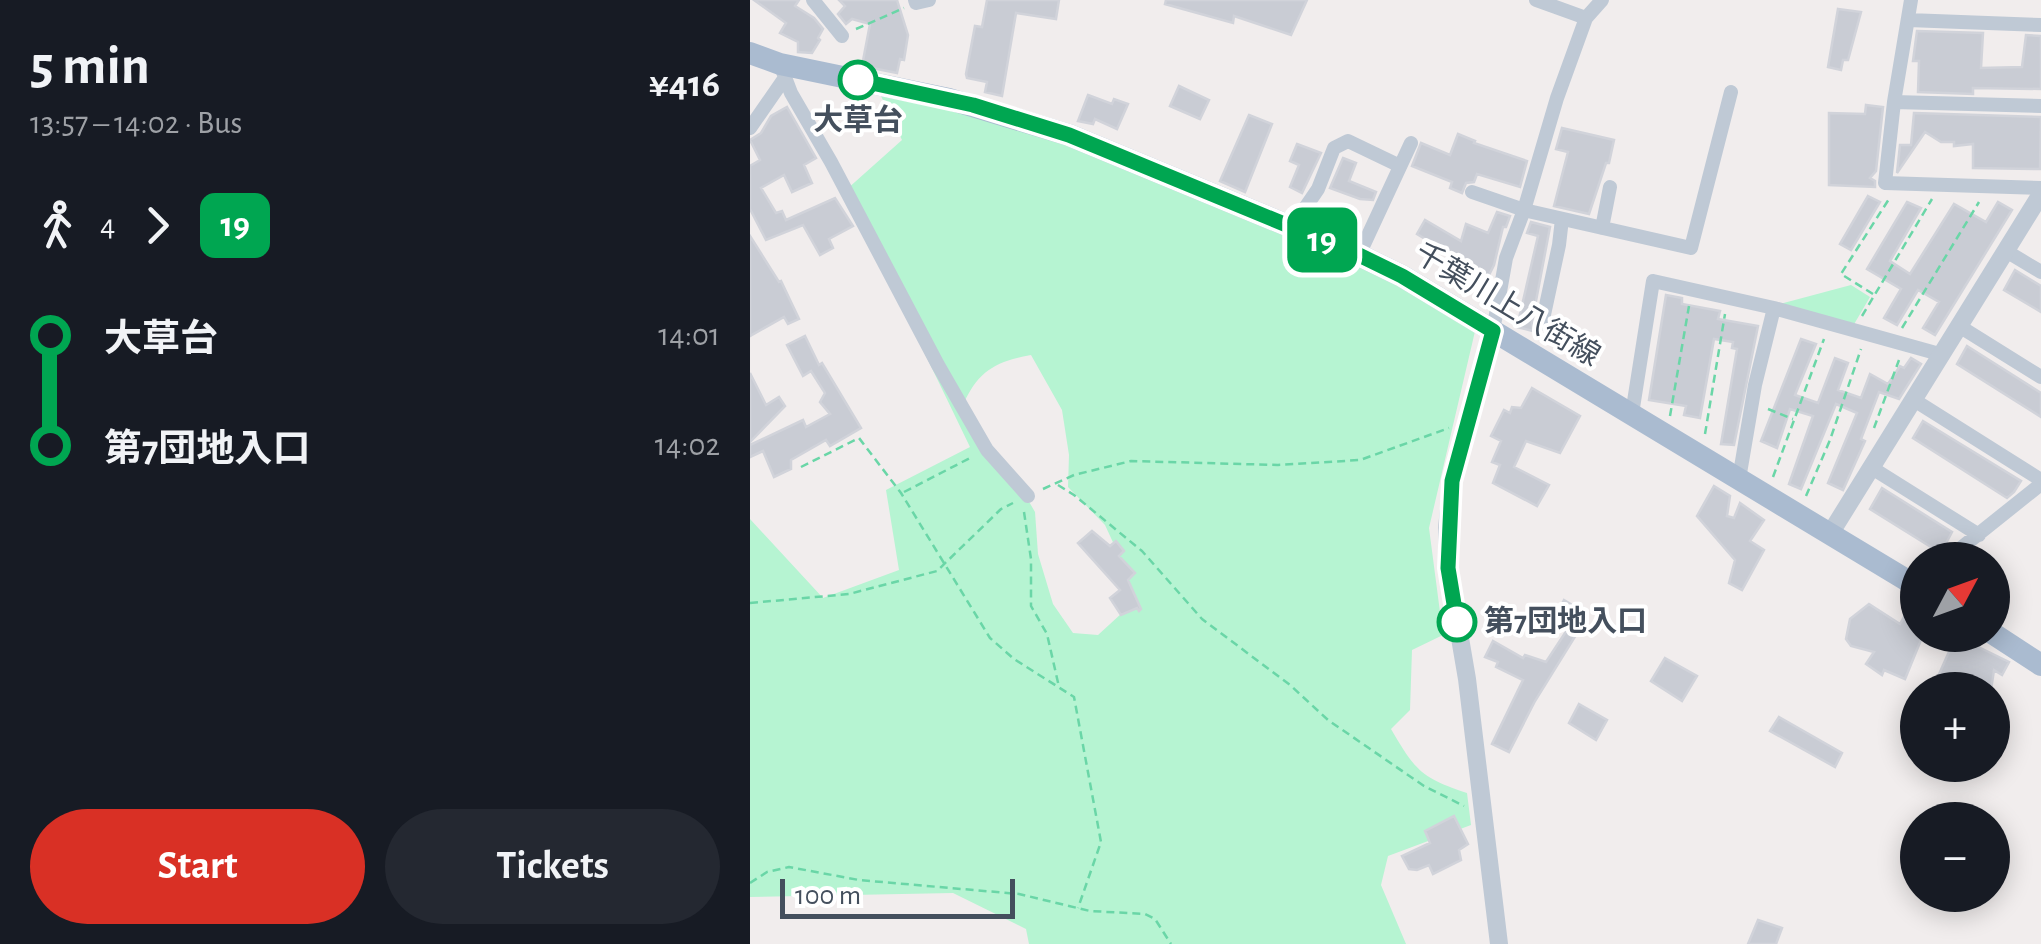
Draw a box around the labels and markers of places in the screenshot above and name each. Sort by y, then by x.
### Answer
marker: 大草台 [839,61,877,99]
place label: 大草台 [813,104,903,136]
marker: 第7団地入口 [1438,603,1476,641]
place label: 第7団地入口 [1484,605,1647,637]

